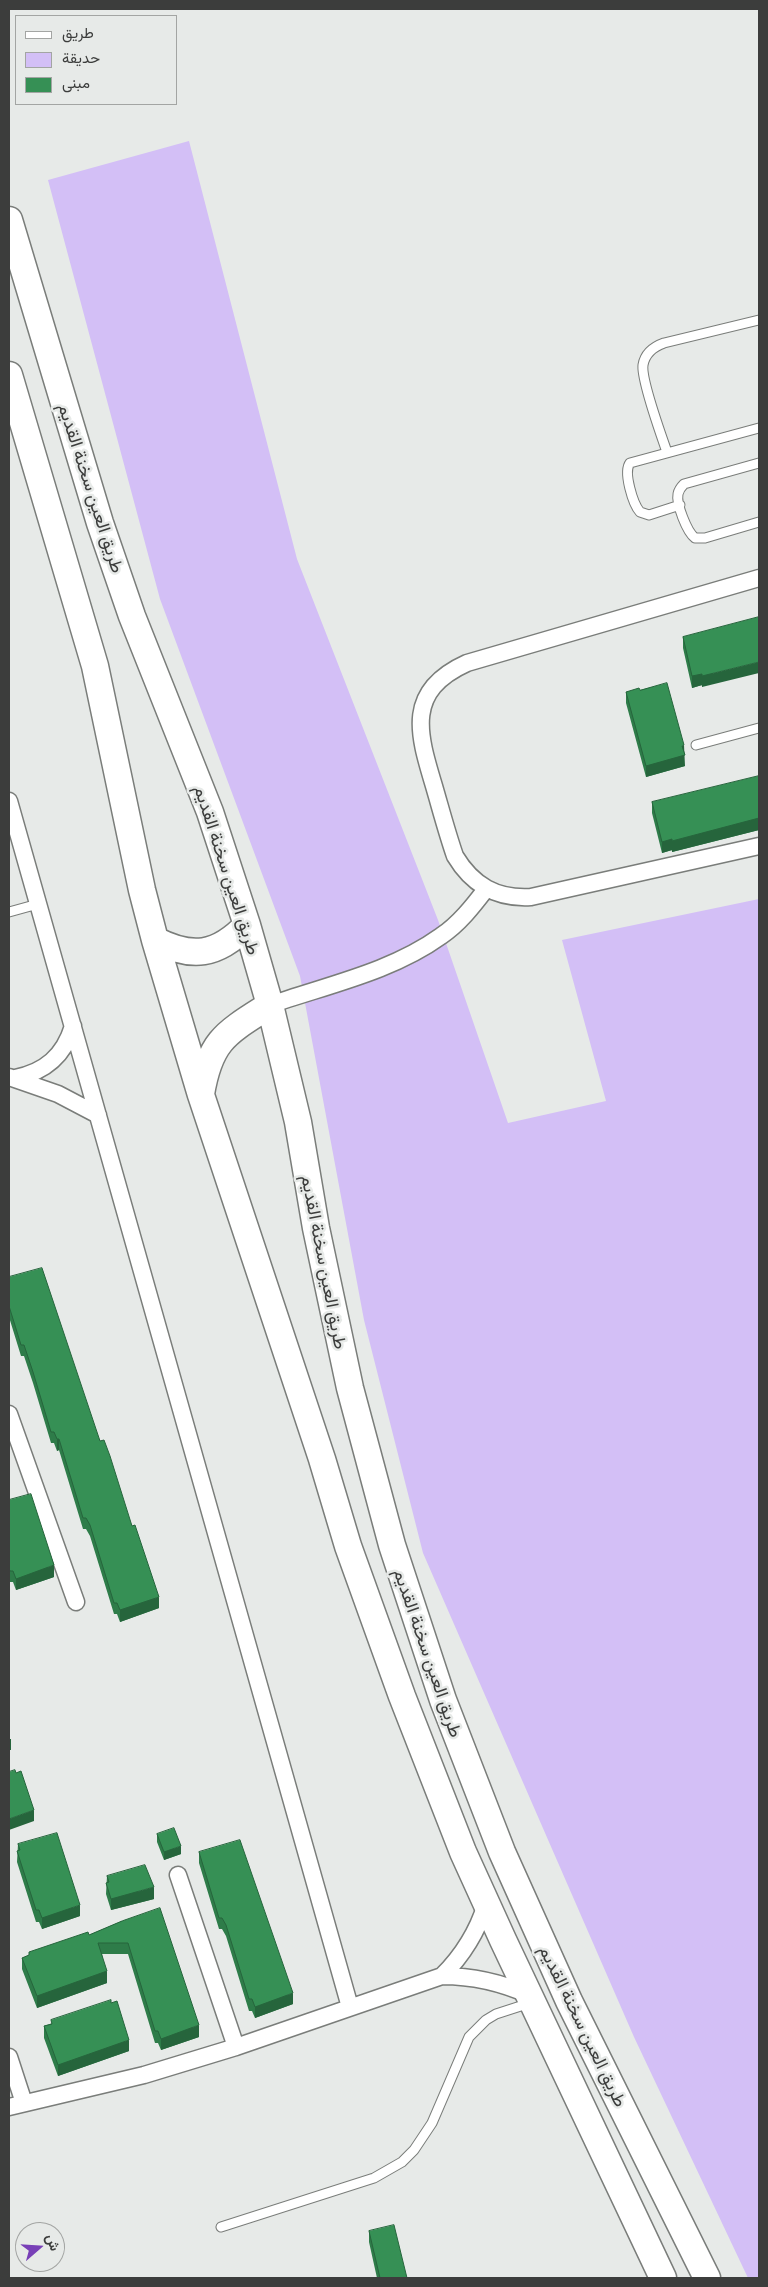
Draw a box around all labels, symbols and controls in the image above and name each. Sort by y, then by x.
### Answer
legend [15,15,178,105]
text: طريق [62,24,94,41]
text: حديقة [62,49,100,66]
text: مبنى [62,74,90,91]
street label: طريق العين سخنة القديم [53,400,129,576]
street label: طريق العين سخنة القديم [189,782,265,958]
street label: طريق العين سخنة القديم [297,1173,351,1351]
street label: طريق العين سخنة القديم [389,1566,467,1740]
street label: طريق العين سخنة القديم [534,1942,632,2110]
north arrow [15,2222,65,2272]
text: ش [43,2232,64,2253]

